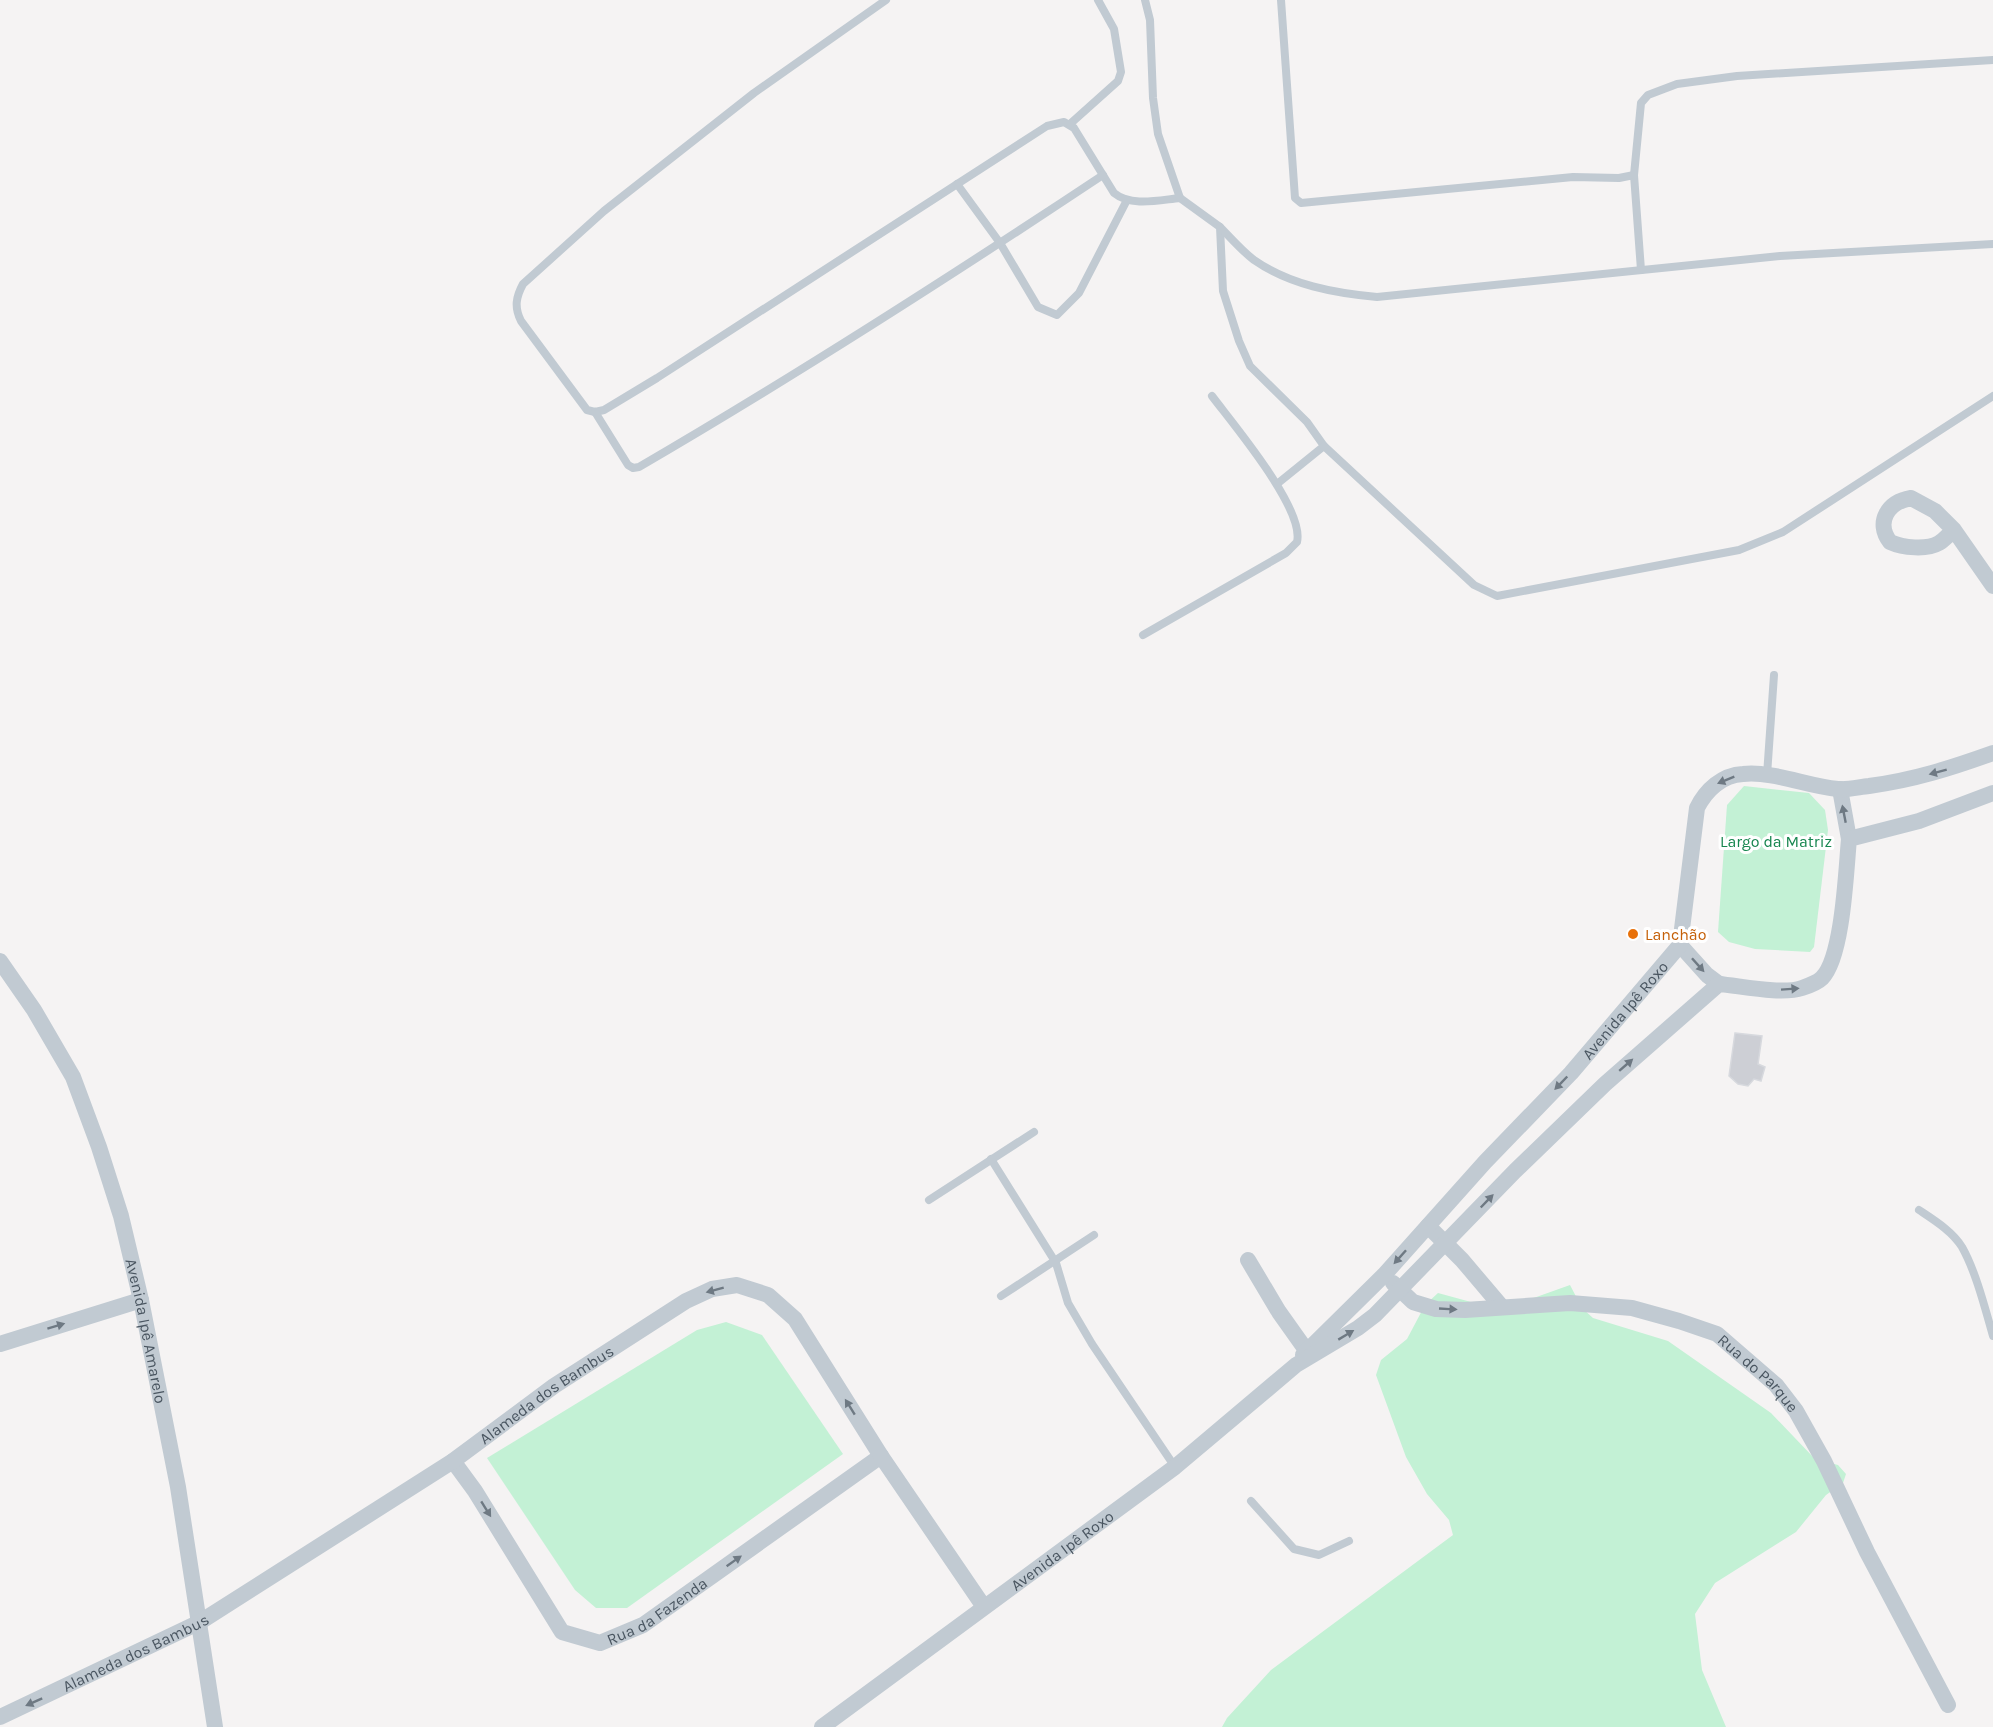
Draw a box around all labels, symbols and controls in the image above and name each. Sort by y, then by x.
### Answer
one-way arrow [1929,768,1947,777]
one-way arrow [1717,776,1735,785]
one-way arrow [1839,804,1848,823]
park label: Largo da Matriz [1720,832,1832,851]
place label: Lanchão [1645,925,1706,944]
marker: Lanchão [1626,927,1640,941]
street label: Avenida Ipê Roxo [1578,957,1672,1063]
one-way arrow [1691,958,1705,972]
one-way arrow [1781,985,1800,994]
one-way arrow [1619,1058,1634,1072]
one-way arrow [1554,1076,1568,1090]
one-way arrow [1479,1195,1493,1209]
one-way arrow [1394,1249,1407,1264]
street label: Avenida Ipê Amarelo [121,1257,170,1405]
one-way arrow [706,1285,724,1295]
one-way arrow [1439,1305,1458,1314]
one-way arrow [47,1321,65,1331]
one-way arrow [1338,1330,1354,1341]
street label: Rua do Parque [1714,1330,1802,1416]
street label: Alameda dos Bambus [476,1341,617,1448]
one-way arrow [844,1399,855,1415]
one-way arrow [481,1501,492,1517]
street label: Avenida Ipê Roxo [1007,1507,1117,1595]
one-way arrow [725,1555,741,1567]
street label: Rua da Fazenda [604,1573,711,1649]
street label: Alameda dos Bambus [60,1610,212,1696]
one-way arrow [25,1697,42,1706]

